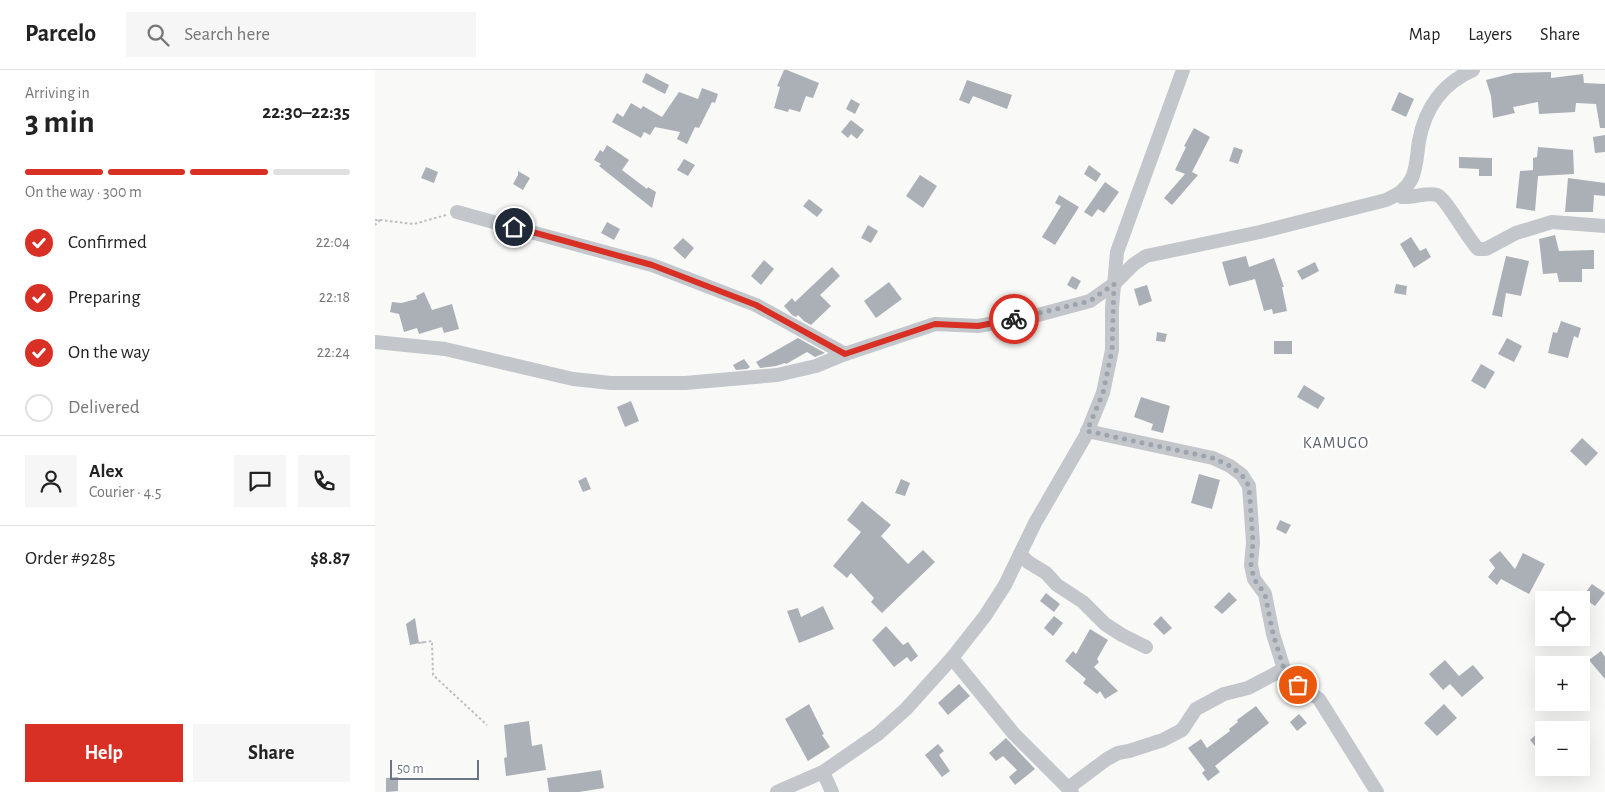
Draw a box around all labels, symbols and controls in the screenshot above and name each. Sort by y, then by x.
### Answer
search box [126,12,476,57]
icon: search [144,21,172,49]
text: Parcelo [25,22,96,46]
text: Search here [184,25,270,44]
text: Map [1409,26,1440,44]
text: Layers [1468,26,1512,44]
text: Share [1540,26,1580,44]
text: Arriving in [25,85,90,101]
text: 22:30–22:35 [262,103,350,122]
text: 3 min [25,106,95,138]
text: On the way · 300 m [25,184,142,200]
pin [493,206,535,248]
icon: home [500,213,528,241]
icon: check [25,229,53,257]
text: Confirmed [68,233,147,252]
text: 22:04 [316,234,350,250]
icon: check [25,284,53,312]
text: Preparing [68,288,141,307]
text: 22:18 [319,289,350,305]
courier [989,294,1039,344]
icon: bike [1000,305,1028,333]
icon: check [25,339,53,367]
text: On the way [68,343,150,362]
text: 22:24 [317,344,350,360]
text: Delivered [68,398,140,417]
district label: KAMUGO [1303,435,1369,451]
button: person [25,455,77,507]
button: chat [234,455,286,507]
button: phone [298,455,350,507]
text: Alex [89,462,123,481]
text: Courier · 4.5 [89,484,161,500]
text: Order #9285 [25,549,115,568]
text: $8.87 [310,549,350,568]
map controls [1535,591,1590,776]
button: locate [1535,591,1590,646]
button: + [1535,656,1590,711]
pin [1277,664,1319,706]
icon: bag [1284,671,1312,699]
button: − [1535,721,1590,776]
button: Help [25,724,183,782]
button: Share [193,724,350,782]
scale bar [390,757,479,780]
text: 50 m [397,762,424,776]

